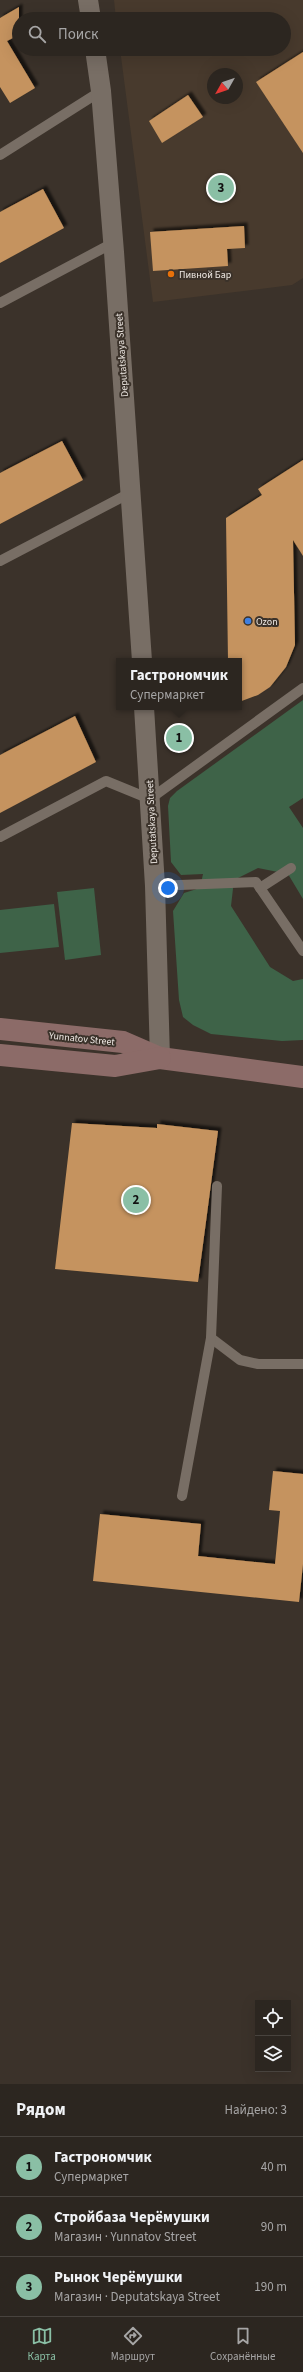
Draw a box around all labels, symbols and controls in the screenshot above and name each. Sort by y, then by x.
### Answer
search box [12,12,291,56]
icon: search [26,23,48,45]
text: Поиск [58,24,99,45]
north arrow [207,68,243,104]
pin: 3 [208,173,234,203]
place label: Пивной Бар [179,268,232,282]
marker: Пивной Бар [166,269,176,279]
street label: Deputatskaya Street [112,312,132,397]
place label: Ozon [256,615,278,629]
marker: Ozon [243,616,253,626]
popup [116,658,242,710]
text: Гастрономчик [130,665,228,686]
text: Супермаркет [130,686,205,704]
pin: 1 [166,723,192,753]
street label: Deputatskaya Street [143,779,161,864]
your location [158,878,178,898]
street label: Yunnatov Street [47,1028,116,1049]
pin: 2 [123,1185,149,1215]
map controls [255,2000,291,2072]
button: locate [255,2000,291,2036]
button: layers [255,2036,291,2072]
text: Рядом [16,2098,66,2122]
text: Найдено: 3 [225,2101,287,2119]
text: Гастрономчик [54,2147,152,2168]
text: 1 [26,2158,32,2176]
text: 40 m [261,2158,287,2176]
text: Супермаркет [54,2168,129,2186]
text: Стройбаза Черёмушки [54,2207,210,2228]
text: 2 [26,2218,32,2236]
text: 90 m [261,2218,287,2236]
text: Магазин · Yunnatov Street [54,2228,196,2246]
text: Рынок Черёмушки [54,2267,183,2288]
text: 3 [26,2278,32,2296]
text: 190 m [254,2278,287,2296]
text: Магазин · Deputatskaya Street [54,2288,220,2306]
tab: Карта [28,2325,56,2364]
tab: Маршрут [111,2325,155,2364]
tab: Сохранённые [210,2325,275,2364]

